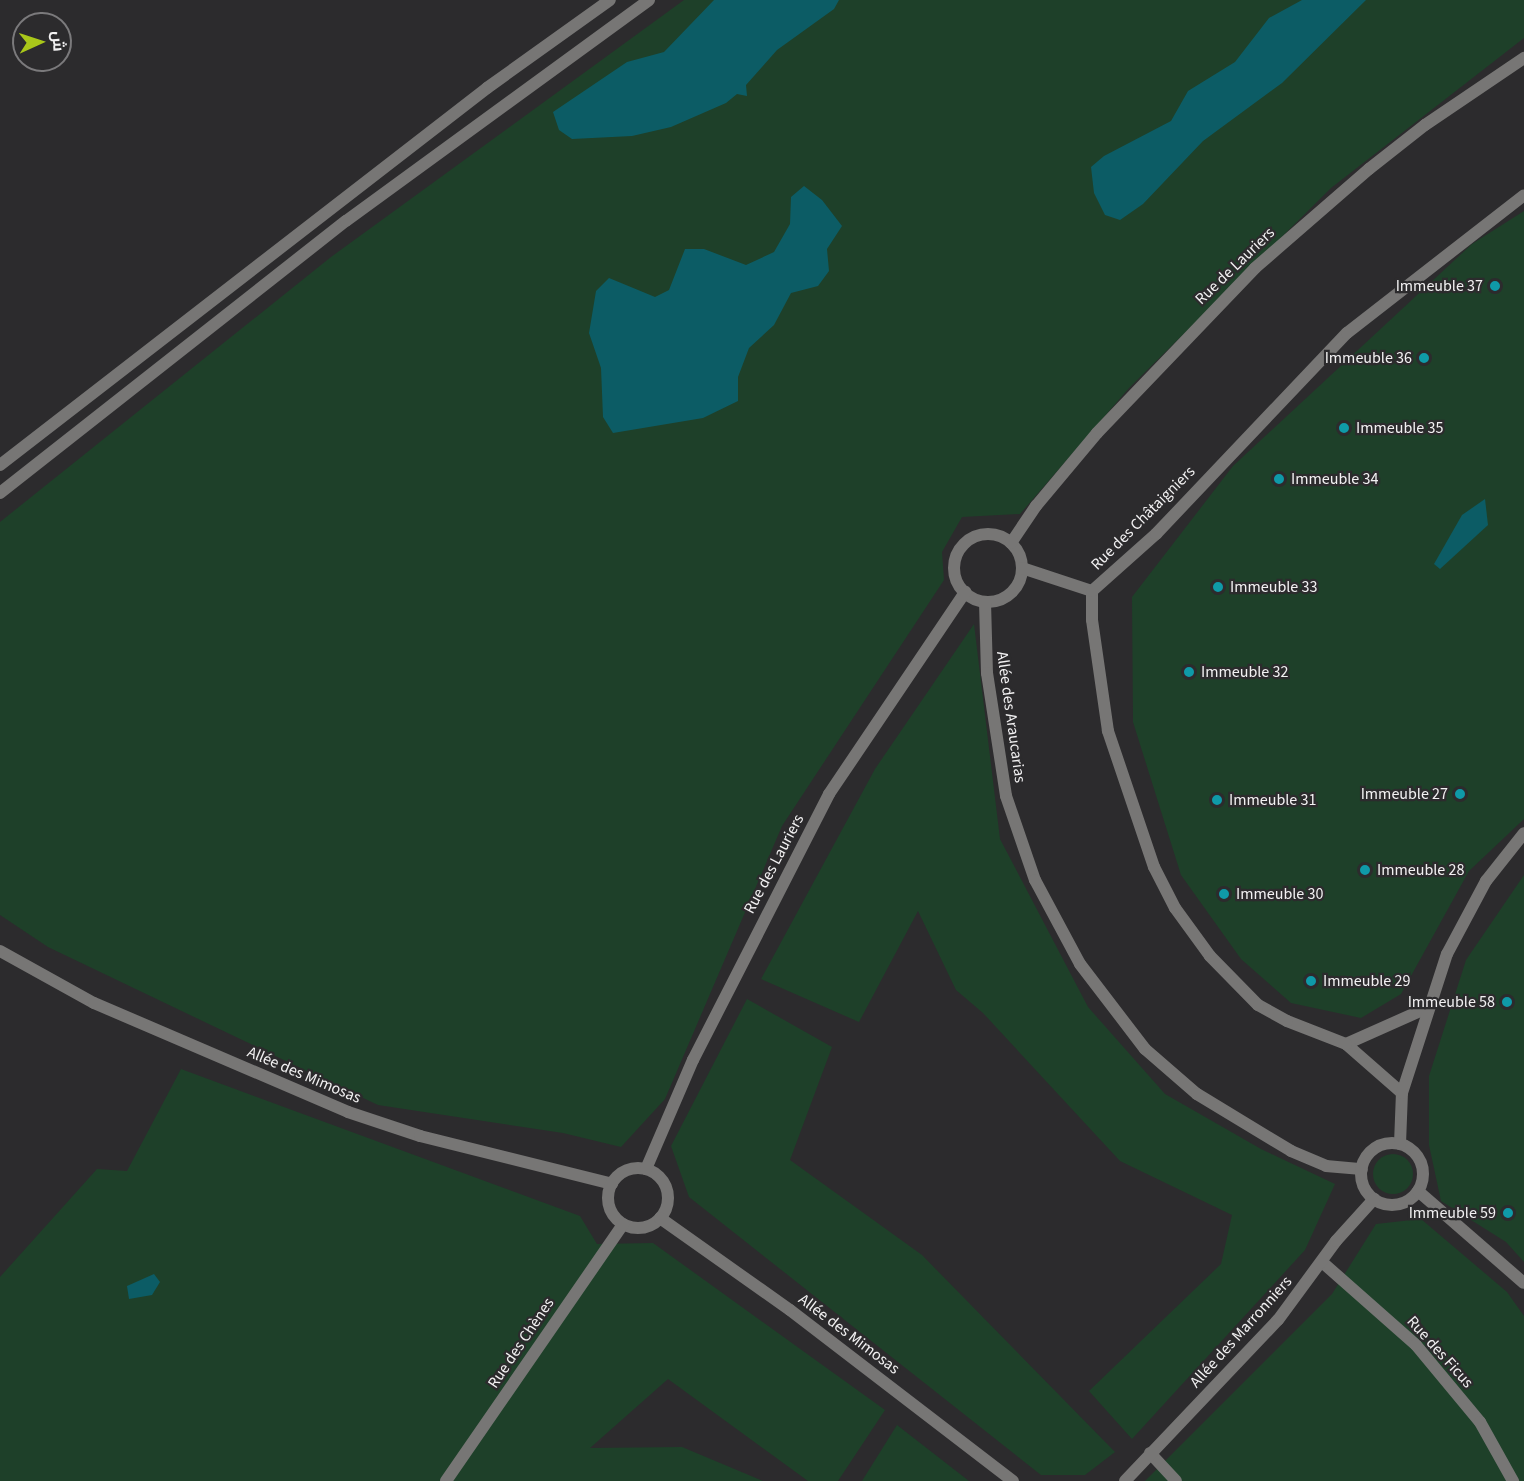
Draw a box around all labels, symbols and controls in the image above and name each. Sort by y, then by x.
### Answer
north arrow [12,12,72,72]
text: ش [46,30,70,52]
street label: Rue de Lauriers [1191,223,1279,309]
place label: Immeuble 37 [1396,276,1483,296]
marker: Immeuble 37 [1488,279,1502,293]
place label: Immeuble 36 [1325,348,1412,368]
marker: Immeuble 36 [1417,351,1431,365]
place label: Immeuble 35 [1356,418,1443,438]
marker: Immeuble 35 [1337,421,1351,435]
street label: Rue des Châtaigniers [1087,462,1199,574]
place label: Immeuble 34 [1291,469,1378,489]
marker: Immeuble 34 [1272,472,1286,486]
place label: Immeuble 33 [1230,577,1317,597]
marker: Immeuble 33 [1211,580,1225,594]
street label: Allée des Araucarias [992,650,1030,784]
place label: Immeuble 32 [1201,662,1288,682]
marker: Immeuble 32 [1182,665,1196,679]
place label: Immeuble 27 [1361,784,1448,804]
marker: Immeuble 27 [1453,787,1467,801]
place label: Immeuble 31 [1229,790,1316,810]
marker: Immeuble 31 [1210,793,1224,807]
street label: Rue des Lauriers [740,811,808,917]
place label: Immeuble 28 [1377,860,1464,880]
marker: Immeuble 28 [1358,863,1372,877]
place label: Immeuble 30 [1236,884,1323,904]
marker: Immeuble 30 [1217,887,1231,901]
place label: Immeuble 29 [1323,971,1410,991]
marker: Immeuble 29 [1304,974,1318,988]
place label: Immeuble 58 [1408,992,1495,1012]
marker: Immeuble 58 [1500,995,1514,1009]
street label: Allée des Mimosas [244,1042,364,1108]
place label: Immeuble 59 [1409,1203,1496,1223]
marker: Immeuble 59 [1501,1206,1515,1220]
street label: Allée des Marronniers [1186,1272,1296,1392]
street label: Allée des Mimosas [795,1290,903,1378]
street label: Rue des Chènes [484,1294,558,1392]
street label: Rue des Ficus [1403,1312,1477,1392]

